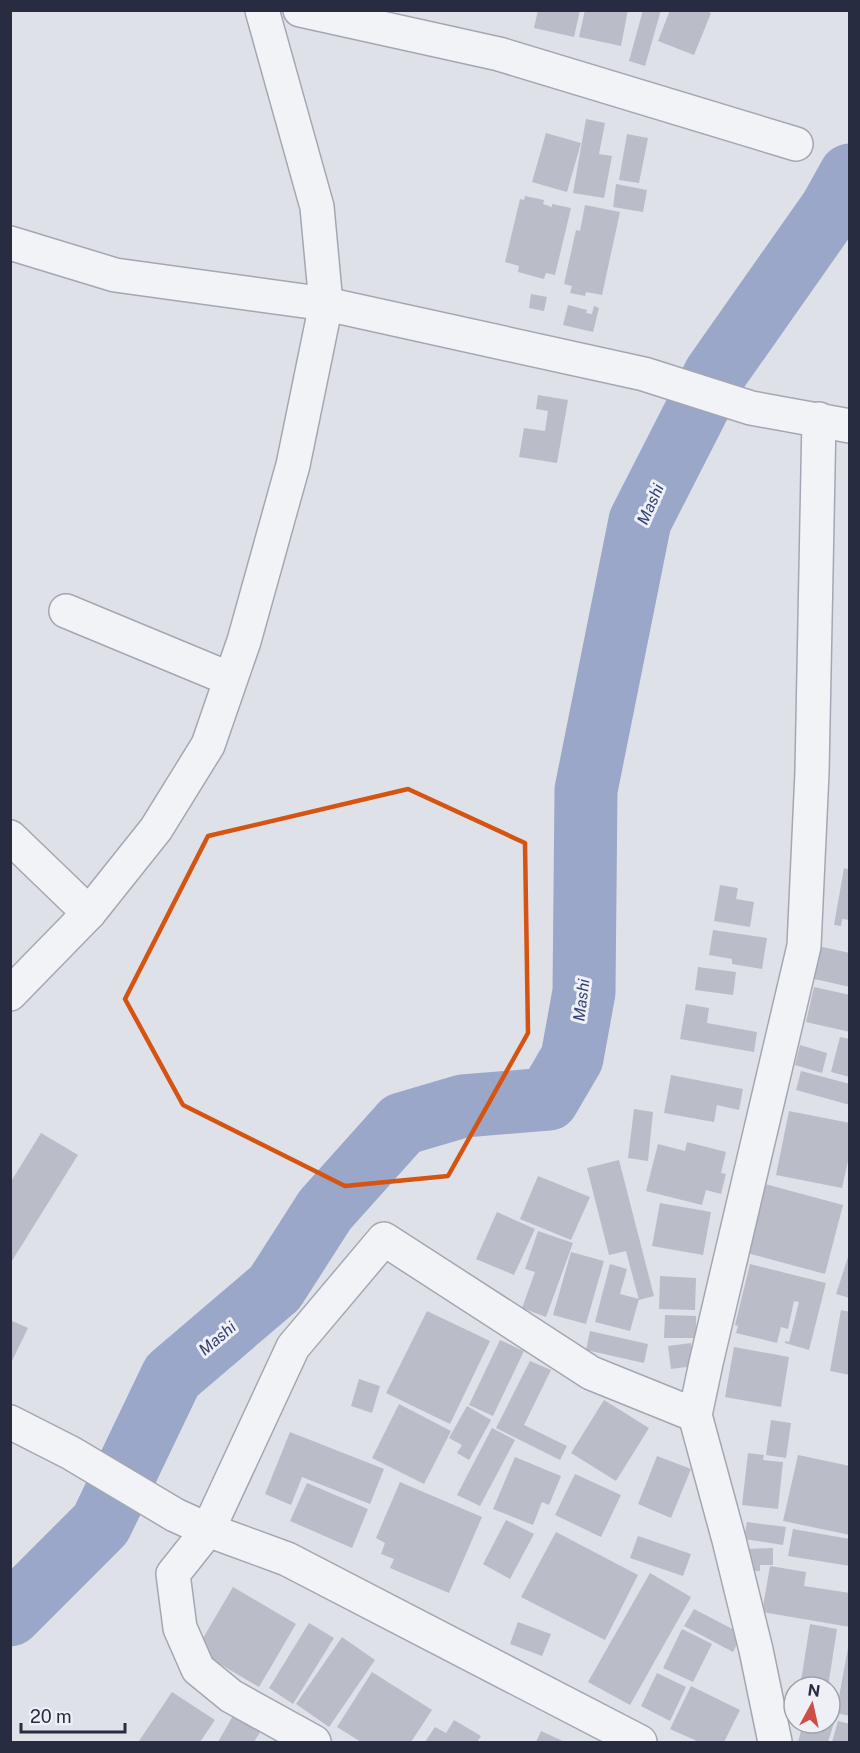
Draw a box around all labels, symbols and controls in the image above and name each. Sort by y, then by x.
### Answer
water label: Mashi [633,481,668,528]
water label: Mashi [569,978,594,1022]
water label: Mashi [195,1317,240,1359]
north arrow [782,1675,842,1735]
text: N [806,1680,822,1701]
scale bar [21,1696,124,1734]
text: 20 m [30,1706,72,1727]

